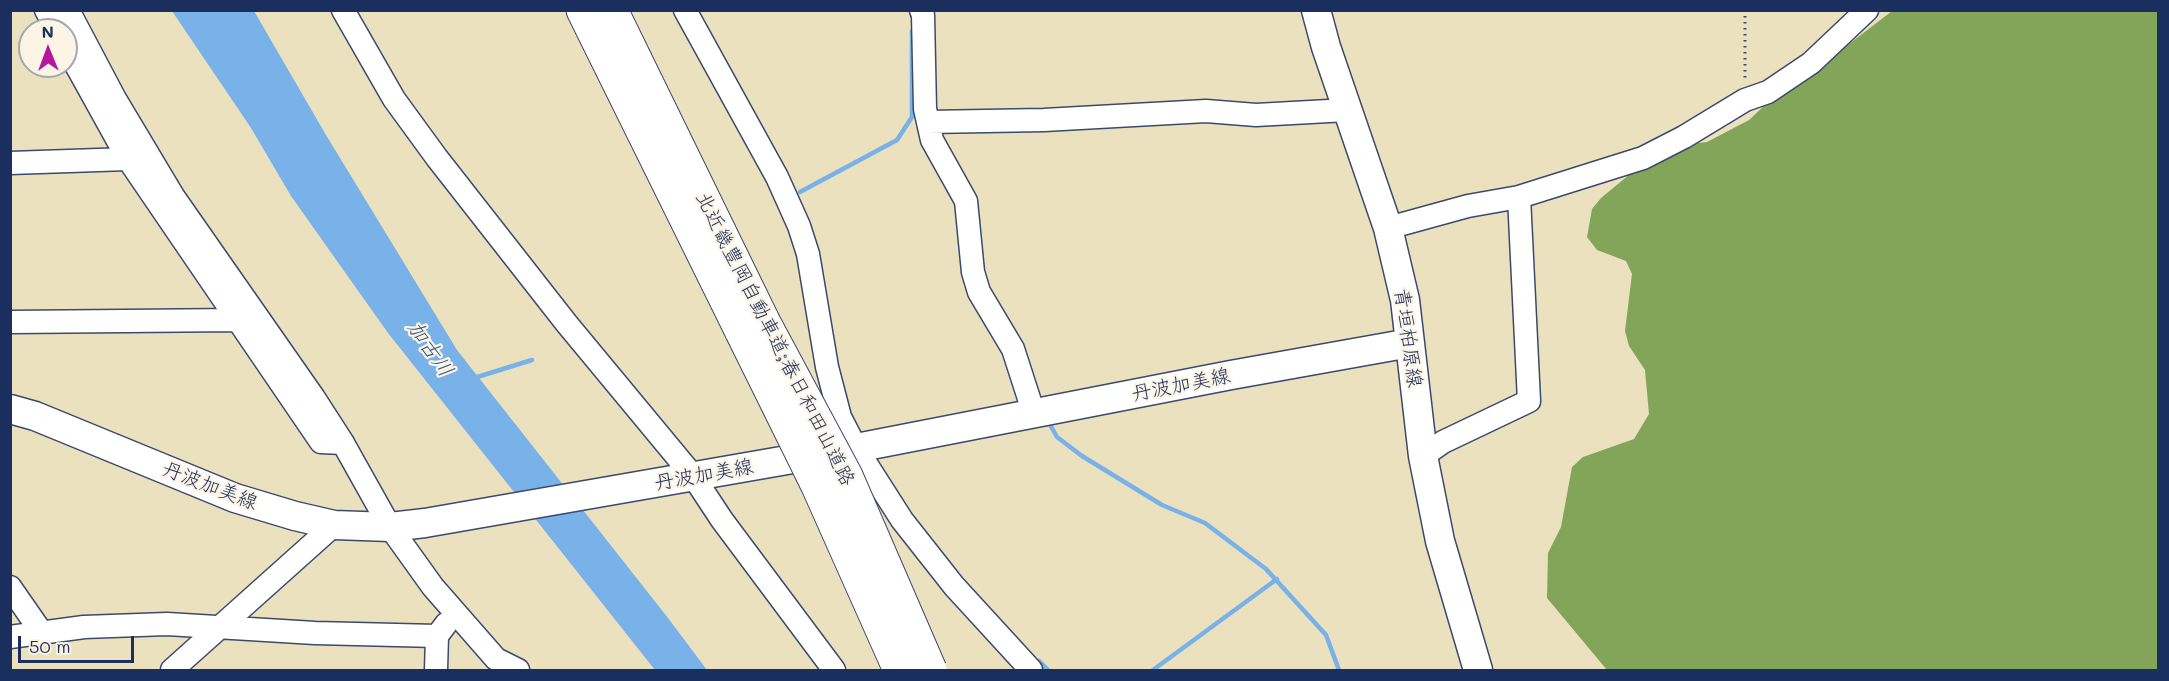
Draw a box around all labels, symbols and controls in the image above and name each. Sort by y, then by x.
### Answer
north arrow [18,18,78,78]
text: N [41,21,54,42]
street label: 北近畿豊岡自動車道;春日和田山道路 [690,188,860,490]
street label: 青垣柏原線 [1389,287,1427,389]
water label: 加古川 [402,316,458,382]
street label: 丹波加美線 [1130,364,1232,406]
street label: 丹波加美線 [653,454,755,496]
street label: 丹波加美線 [159,457,261,515]
scale bar [21,624,136,662]
text: 50 m [29,634,71,658]

